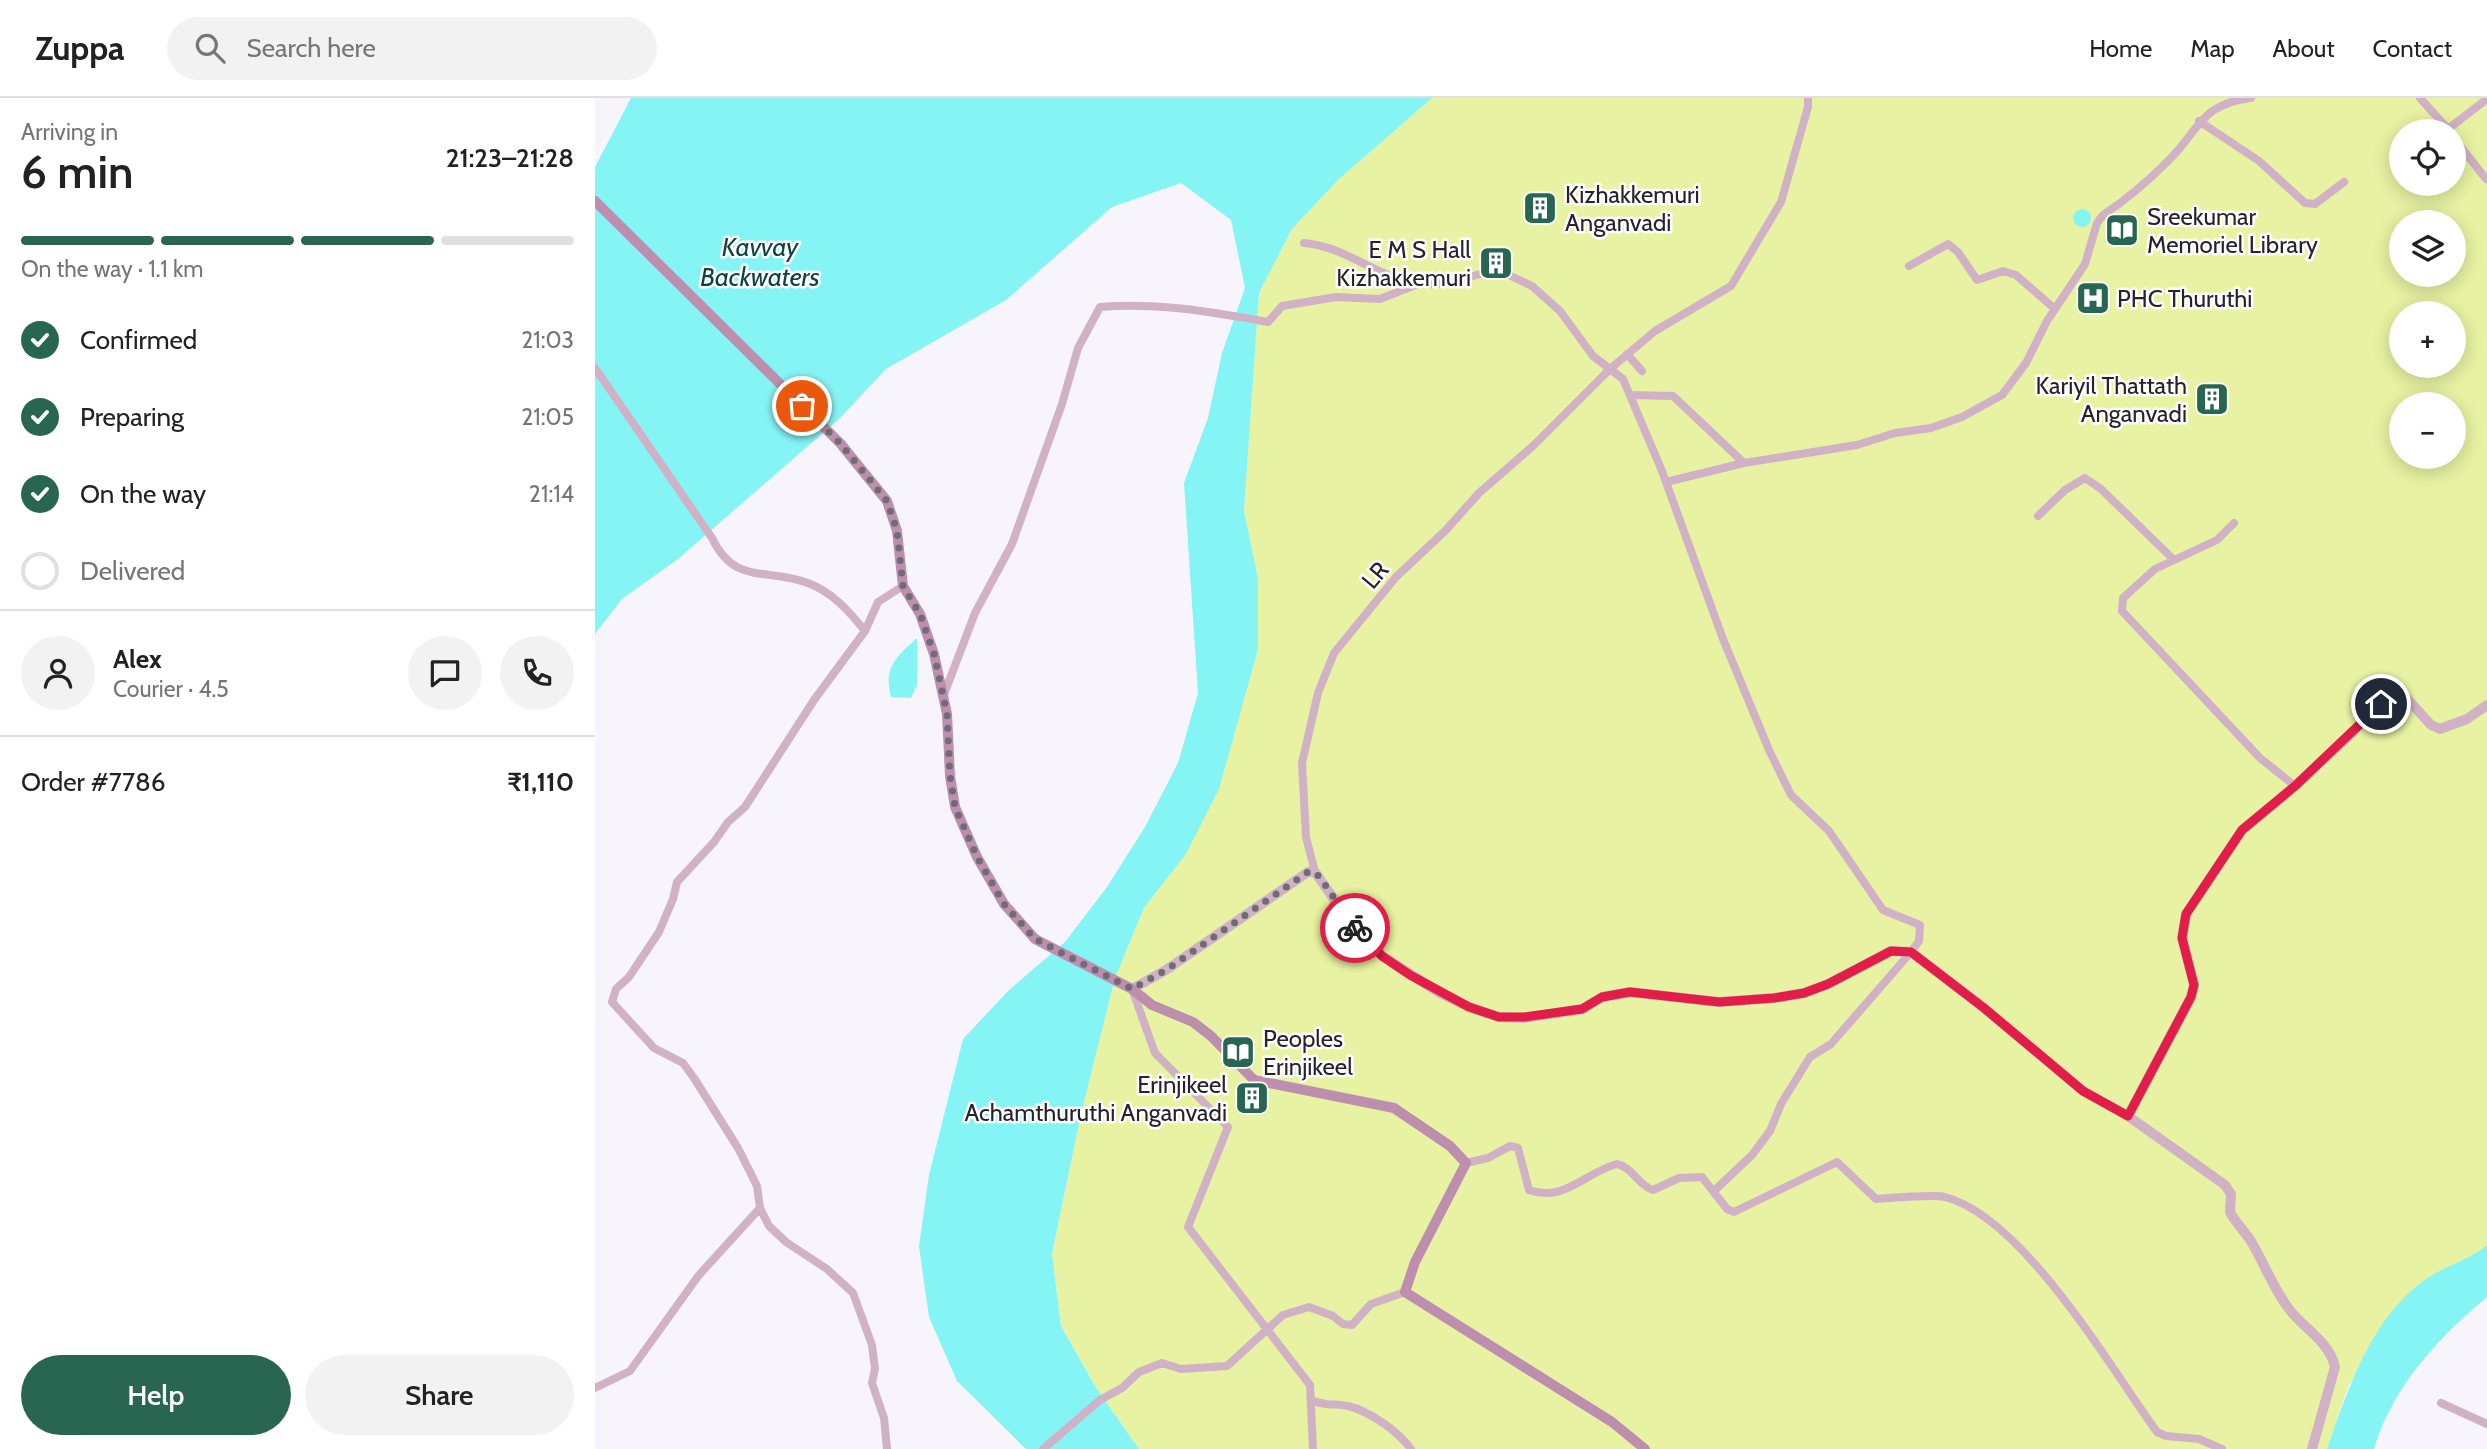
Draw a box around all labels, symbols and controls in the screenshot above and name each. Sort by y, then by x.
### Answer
search box [167,17,657,80]
text: Zuppa [35,28,125,68]
icon: search [191,29,229,67]
text: Search here [247,32,376,64]
text: Home [2089,34,2152,63]
text: Map [2190,34,2235,63]
text: About [2273,34,2335,63]
text: Contact [2373,34,2452,63]
text: Arriving in [21,118,118,146]
map controls [2389,119,2466,469]
button: locate [2389,119,2466,196]
text: 21:23–21:28 [446,142,574,174]
text: 6 min [21,144,134,200]
place label: Kizhakkemuri Anganvadi [1565,180,1700,237]
building icon: Kizhakkemuri Anganvadi [1521,189,1559,227]
place label: Sreekumar Memoriel Library [2147,202,2318,259]
button: layers [2389,210,2466,287]
library icon: Sreekumar Memoriel Library [2103,211,2141,249]
water label: Kavvay Backwaters [700,231,820,293]
place label: E M S Hall Kizhakkemuri [1336,235,1471,292]
building icon: E M S Hall Kizhakkemuri [1477,244,1515,282]
text: On the way · 1.1 km [21,255,203,283]
hospital icon: PHC Thuruthi [2074,279,2112,317]
place label: PHC Thuruthi [2117,284,2252,313]
button: + [2389,301,2466,378]
icon: check [21,321,59,359]
text: Confirmed [80,324,197,356]
text: 21:03 [521,326,574,354]
place label: Kariyil Thattath Anganvadi [2035,371,2187,428]
pin [772,376,832,436]
building icon: Kariyil Thattath Anganvadi [2193,380,2231,418]
icon: bag [783,387,821,425]
button: − [2389,392,2466,469]
icon: check [21,398,59,436]
text: Preparing [80,401,184,433]
text: 21:05 [521,403,574,431]
icon: check [21,475,59,513]
text: On the way [80,478,206,510]
text: 21:14 [529,480,574,508]
text: Delivered [80,555,185,587]
street label: LR [1355,555,1395,594]
button: person [21,636,95,710]
button: chat [408,636,482,710]
button: phone [500,636,574,710]
text: Alex [113,643,162,675]
pin [2351,674,2411,734]
text: Courier · 4.5 [113,675,229,703]
icon: home [2362,685,2400,723]
text: Order #7786 [21,766,166,798]
text: ₹1,110 [507,766,574,798]
courier [1320,893,1390,963]
icon: bike [1336,909,1374,947]
place label: Peoples Erinjikeel [1263,1024,1353,1081]
library icon: Peoples Erinjikeel [1219,1033,1257,1071]
place label: Erinjikeel Achamthuruthi Anganvadi [964,1070,1227,1127]
building icon: Erinjikeel Achamthuruthi Anganvadi [1233,1079,1271,1117]
button: Help [21,1355,291,1435]
button: Share [305,1355,574,1435]

